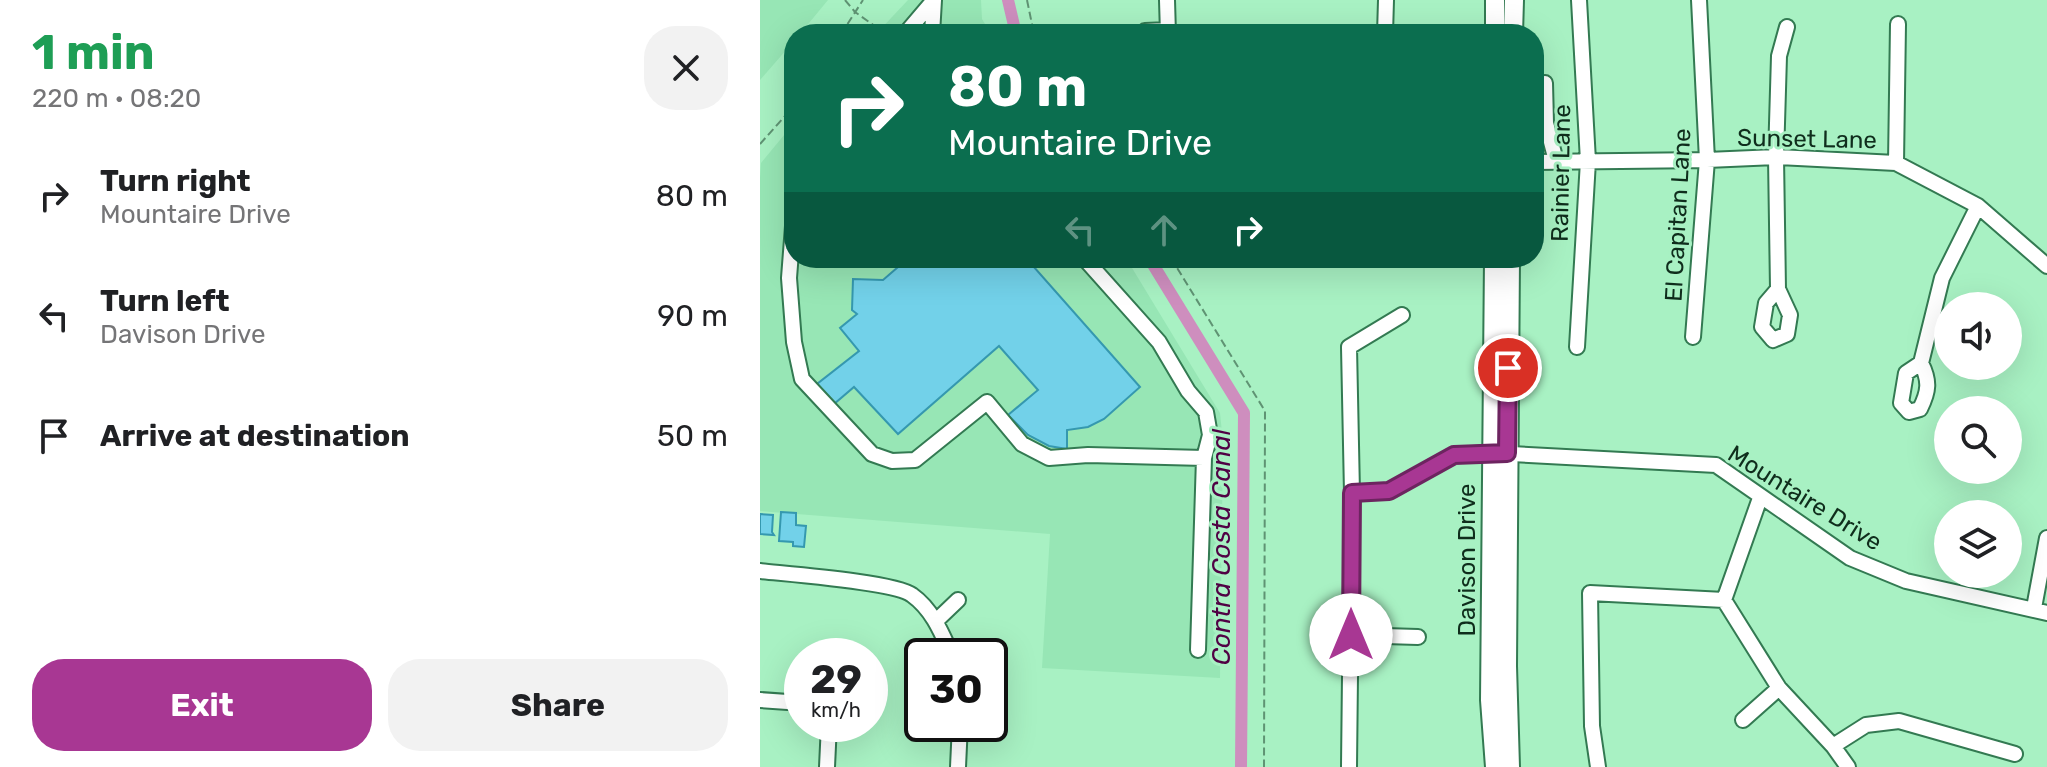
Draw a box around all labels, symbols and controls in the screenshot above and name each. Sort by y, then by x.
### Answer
text: 1 min [32,24,155,81]
button: close [644,26,728,110]
text: 80 m [948,54,1087,120]
icon: right [816,56,920,160]
text: 220 m · 08:20 [32,83,201,114]
street label: Rainier Lane [1546,104,1576,242]
text: Mountaire Drive [948,121,1212,164]
street label: Sunset Lane [1737,124,1877,154]
street label: El Capitan Lane [1659,128,1697,302]
text: Turn right [100,163,251,199]
icon: right [32,174,76,218]
text: 80 m [656,178,728,214]
text: Mountaire Drive [100,199,291,230]
icon: left [1058,208,1102,252]
icon: ahead [1142,208,1186,252]
icon: right [1226,208,1270,252]
text: Turn left [100,283,230,319]
map controls [1934,292,2022,588]
button: sound [1934,292,2022,380]
icon: left [32,294,76,338]
text: 90 m [657,298,728,334]
text: Davison Drive [100,319,266,350]
pin [1474,334,1542,402]
icon: arrive [1486,346,1530,390]
button: search [1934,396,2022,484]
icon: arrive [32,414,76,458]
text: Arrive at destination [100,418,410,454]
text: 50 m [657,418,728,454]
water label: Contra Costa Canal [1206,428,1237,665]
street label: Mountaire Drive [1723,439,1887,557]
street label: Davison Drive [1453,484,1481,636]
button: layers [1934,500,2022,588]
position arrow [1309,593,1393,677]
speed limit sign: 30 [904,638,1008,742]
text: 29 [810,656,862,703]
button: Exit [32,659,372,751]
button: Share [388,659,728,751]
text: km/h [811,698,861,722]

